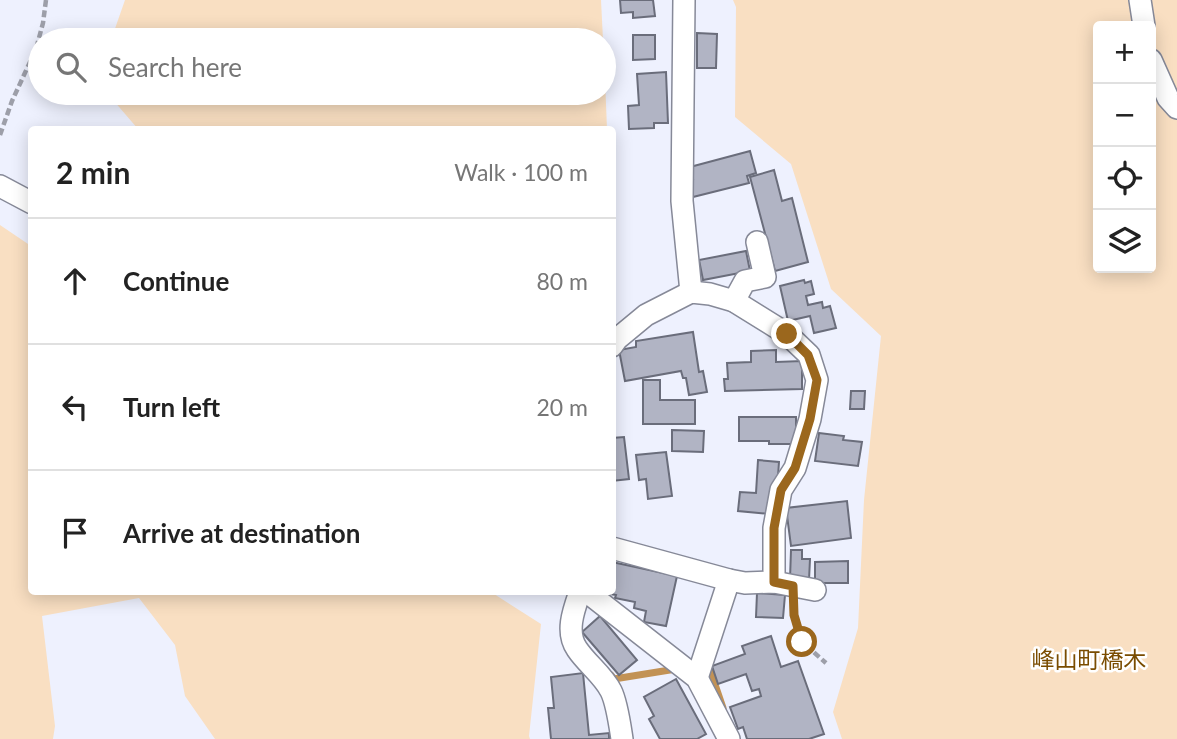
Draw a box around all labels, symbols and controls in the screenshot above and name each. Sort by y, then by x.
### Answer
map controls [1093,21,1156,273]
button: + [1093,21,1156,84]
search box [28,28,616,105]
icon: search [52,48,90,86]
text: Search here [108,51,242,83]
button: − [1093,84,1156,147]
button: locate [1093,147,1156,210]
text: 2 min [56,154,130,190]
text: Walk · 100 m [454,158,588,186]
button: layers [1093,210,1156,273]
icon: ahead [56,262,94,300]
text: Continue [123,265,229,297]
text: 80 m [537,267,588,295]
route end [771,318,802,349]
icon: left [56,388,94,426]
text: Turn left [123,391,220,423]
text: 20 m [537,393,588,421]
icon: arrive [56,514,94,552]
text: Arrive at destination [123,517,360,549]
route start [786,626,817,657]
district label: 峰山町橋木 [1032,645,1147,673]

